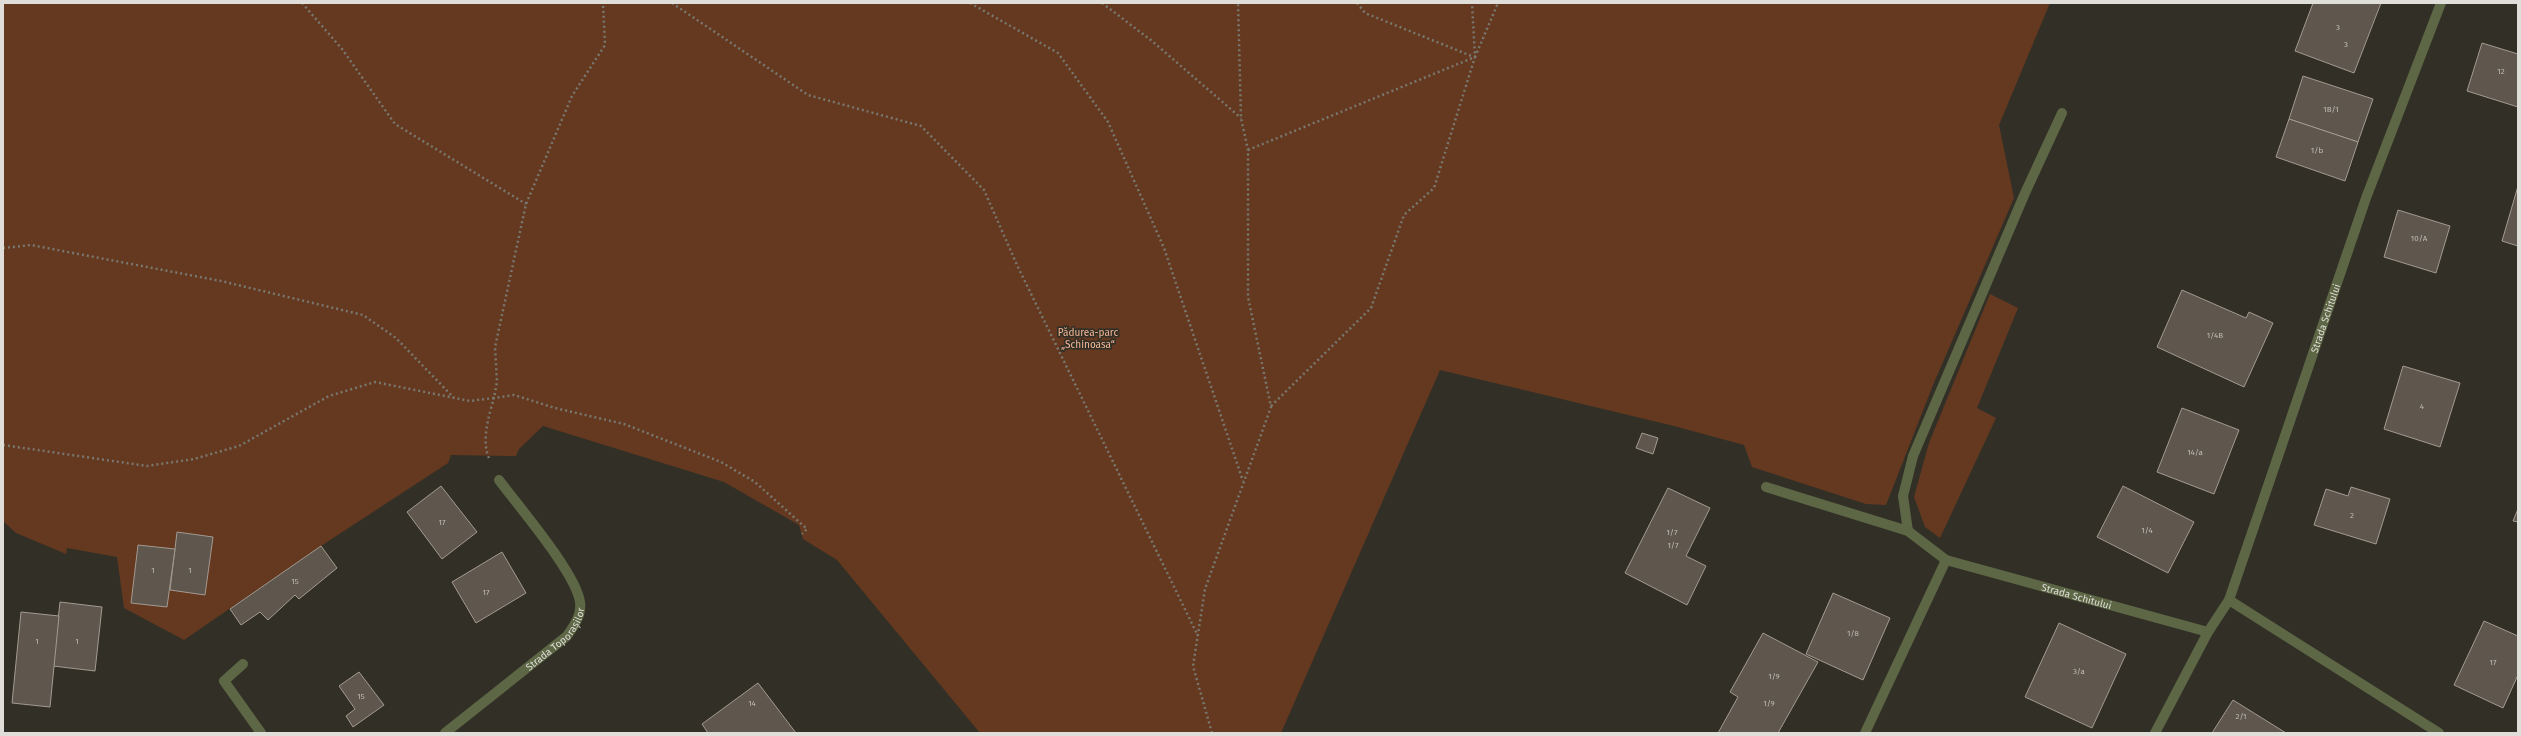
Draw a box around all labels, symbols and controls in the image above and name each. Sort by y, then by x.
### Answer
house number: 3 [2336,23,2340,32]
house number: 3 [2344,40,2348,49]
house number: 12 [2497,67,2505,76]
house number: 1B/1 [2323,105,2339,114]
house number: 1/b [2311,146,2323,155]
house number: 10/A [2411,234,2428,243]
street label: Strada Schitului [2309,282,2343,355]
park label: Pădurea-parc „Schinoasa“ [1058,327,1118,351]
house number: 1/4B [2207,331,2223,340]
house number: 4 [2420,402,2425,411]
house number: 14/a [2187,448,2203,457]
house number: 2 [2350,511,2354,520]
house number: 17 [438,518,446,527]
house number: 1/4 [2141,526,2153,535]
house number: 1/7 [1666,528,1678,537]
house number: 1/7 [1667,541,1679,550]
house number: 1 [151,566,155,575]
house number: 1 [188,566,192,575]
house number: 15 [291,577,299,586]
street label: Strada Schitului [2040,582,2113,612]
house number: 17 [482,588,490,597]
street label: Strada Toporașilor [524,607,587,674]
house number: 1/8 [1847,629,1860,638]
house number: 1 [35,637,39,646]
house number: 1 [75,637,79,646]
house number: 17 [2489,658,2497,667]
house number: 3/a [2073,667,2085,676]
house number: 1/9 [1768,672,1780,681]
house number: 15 [357,692,365,701]
house number: 14 [748,699,757,708]
house number: 1/9 [1763,699,1775,708]
house number: 2/1 [2235,712,2247,721]

